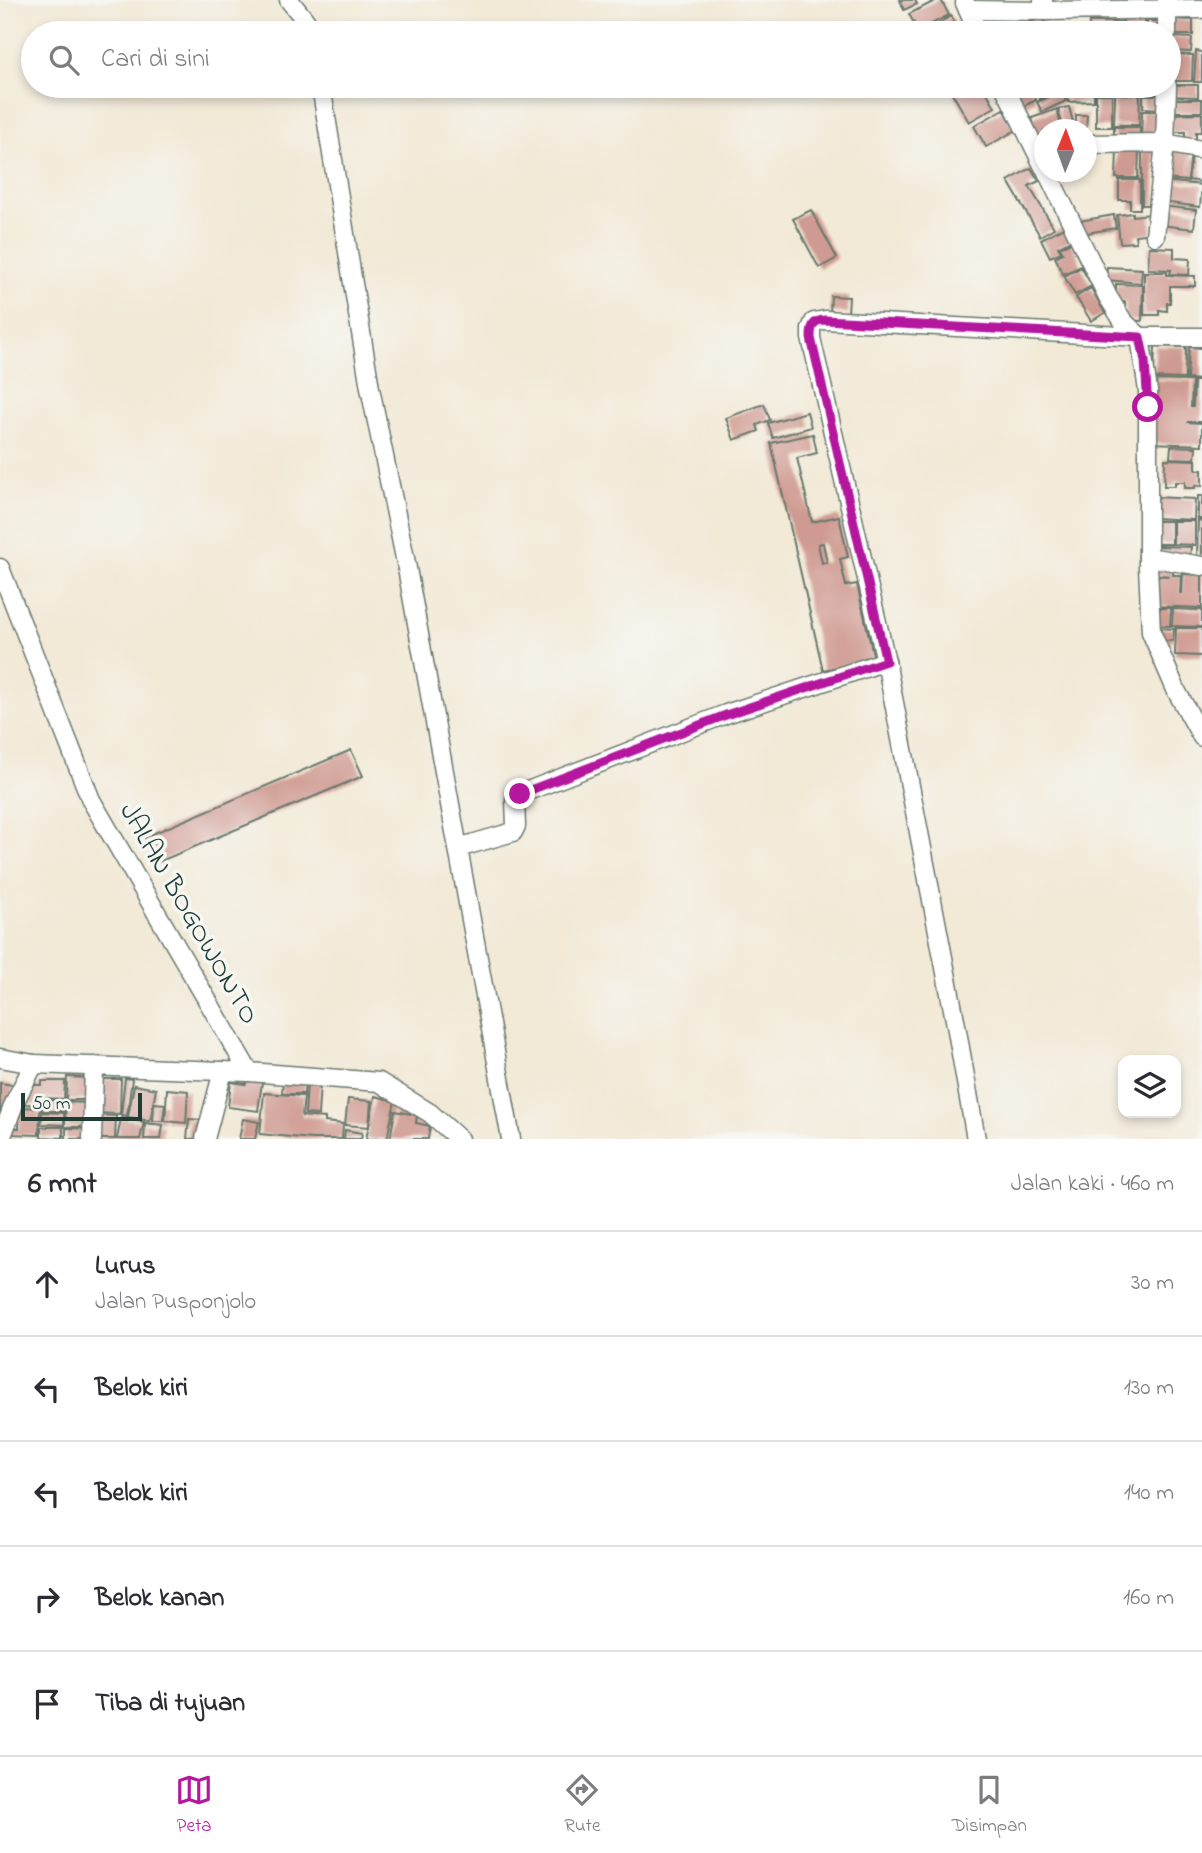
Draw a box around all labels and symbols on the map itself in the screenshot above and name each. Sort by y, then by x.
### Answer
north arrow [1034,119,1097,182]
route start [1132,391,1163,422]
route end [504,778,535,809]
street label: JALAN BOGOWONTO [108,795,268,1033]
scale bar [21,1090,142,1122]

